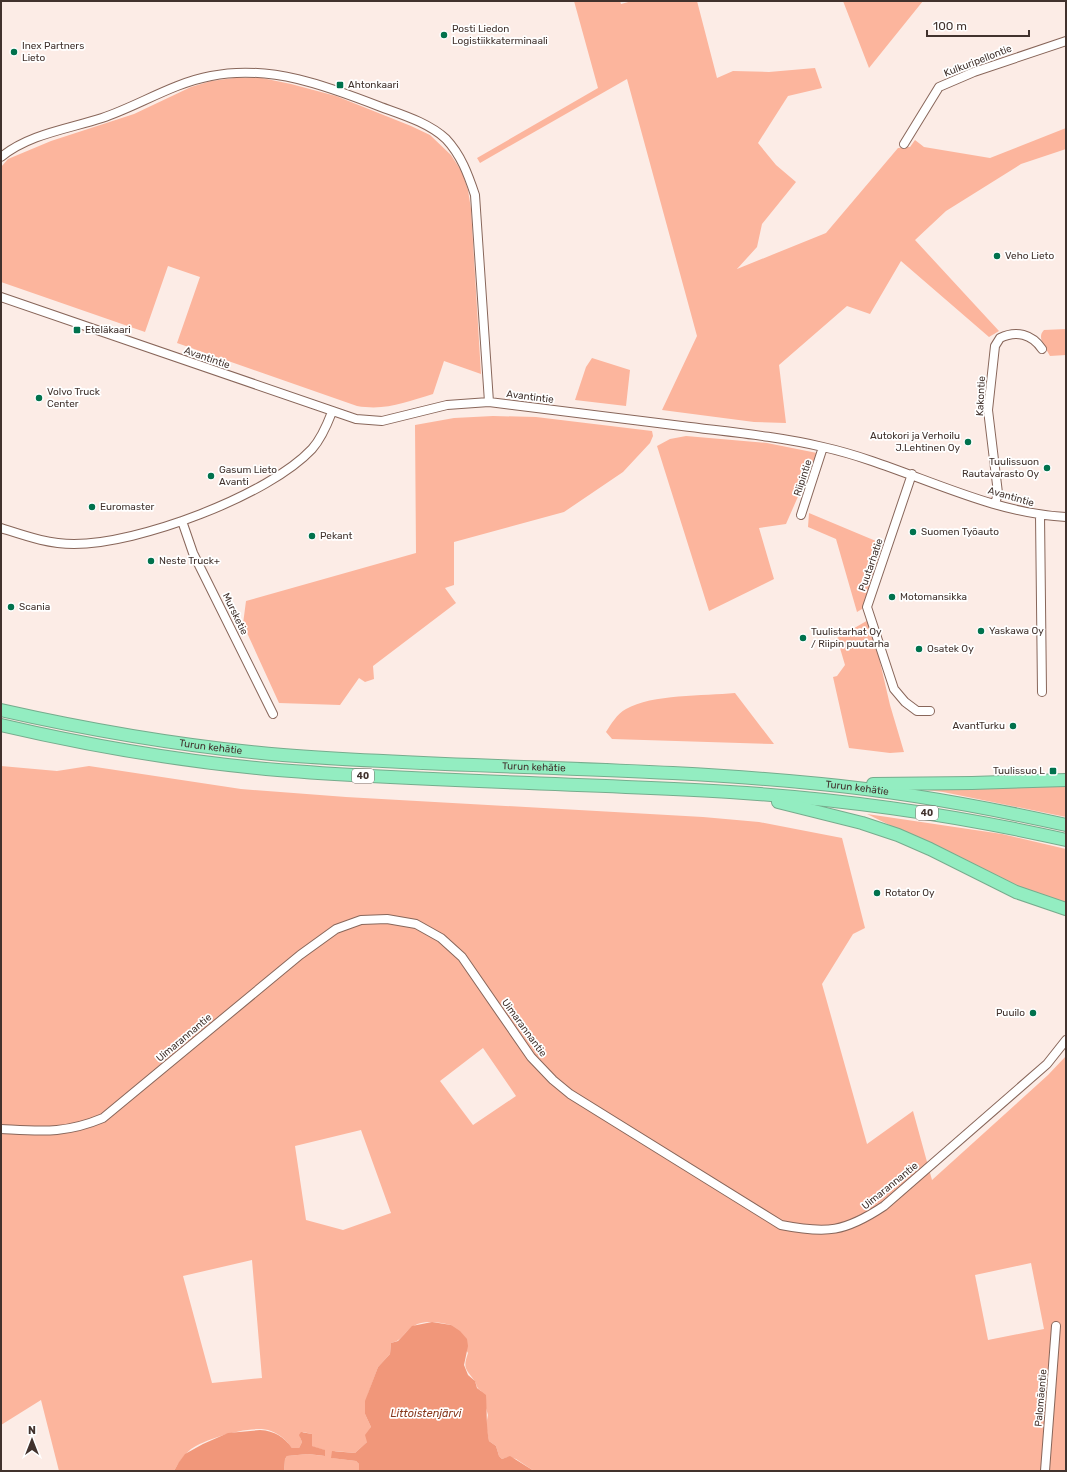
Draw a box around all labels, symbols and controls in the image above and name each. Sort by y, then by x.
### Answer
scale bar [927,12,1029,38]
text: 100 m [933,19,967,33]
place label: Posti Liedon Logistiikkaterminaali [452,23,548,47]
marker: Posti Liedon Logistiikkaterminaali [439,30,449,40]
place label: Inex Partners Lieto [22,40,84,64]
street label: Kulkuripellontie [942,42,1014,79]
marker: Inex Partners Lieto [9,47,19,57]
place label: Ahtonkaari [348,79,399,91]
marker: Ahtonkaari [335,80,345,90]
place label: Veho Lieto [1005,250,1054,262]
marker: Veho Lieto [992,251,1002,261]
place label: Eteläkaari [85,324,131,336]
marker: Eteläkaari [72,325,82,335]
street label: Avantintie [183,345,232,372]
street label: Kakontie [974,375,988,416]
place label: Volvo Truck Center [47,386,101,410]
street label: Avantintie [506,388,555,406]
marker: Volvo Truck Center [34,393,44,403]
place label: Autokori ja Verhoilu J.Lehtinen Oy [870,430,960,454]
marker: Autokori ja Verhoilu J.Lehtinen Oy [963,437,973,447]
place label: Tuulissuon Rautavarasto Oy [962,456,1039,480]
street label: Riipintie [791,458,815,498]
marker: Tuulissuon Rautavarasto Oy [1042,463,1052,473]
place label: Gasum Lieto Avanti [219,464,277,488]
marker: Gasum Lieto Avanti [206,471,216,481]
street label: Avantintie [987,485,1036,509]
place label: Euromaster [100,501,154,513]
marker: Euromaster [87,502,97,512]
place label: Suomen Työauto [921,526,999,538]
marker: Suomen Työauto [908,527,918,537]
place label: Pekant [320,530,353,542]
marker: Pekant [307,531,317,541]
street label: Puutarhatie [856,537,886,593]
place label: Neste Truck+ [159,555,220,567]
marker: Neste Truck+ [146,556,156,566]
street label: Mursketie [220,591,250,637]
place label: Motomansikka [900,591,967,603]
marker: Motomansikka [887,592,897,602]
place label: Scania [19,601,50,613]
marker: Scania [6,602,16,612]
place label: Yaskawa Oy [989,625,1044,637]
place label: Tuulistarhat Oy / Riipin puutarha [811,626,889,650]
marker: Yaskawa Oy [976,626,986,636]
marker: Tuulistarhat Oy / Riipin puutarha [798,633,808,643]
place label: Osatek Oy [927,643,974,655]
marker: Osatek Oy [914,644,924,654]
place label: AvantTurku [952,720,1005,732]
marker: AvantTurku [1008,721,1018,731]
street label: Turun kehätie [178,737,243,757]
street label: Turun kehätie [502,760,566,774]
place label: Tuulissuo L [993,765,1045,777]
marker: Tuulissuo L [1048,766,1058,776]
road number: 40 [352,769,374,783]
street label: Turun kehätie [825,778,890,798]
road number: 40 [916,806,938,820]
place label: Rotator Oy [885,887,935,899]
marker: Rotator Oy [872,888,882,898]
street label: Uimarannantie [499,997,549,1060]
place label: Puuilo [996,1007,1025,1019]
marker: Puuilo [1028,1008,1038,1018]
street label: Uimarannantie [154,1011,214,1065]
street label: Uimarannantie [860,1159,921,1212]
street label: Palomäentie [1032,1368,1050,1427]
water label: Littoistenjärvi [390,1407,462,1420]
north arrow [12,1420,52,1460]
text: N [28,1424,36,1437]

